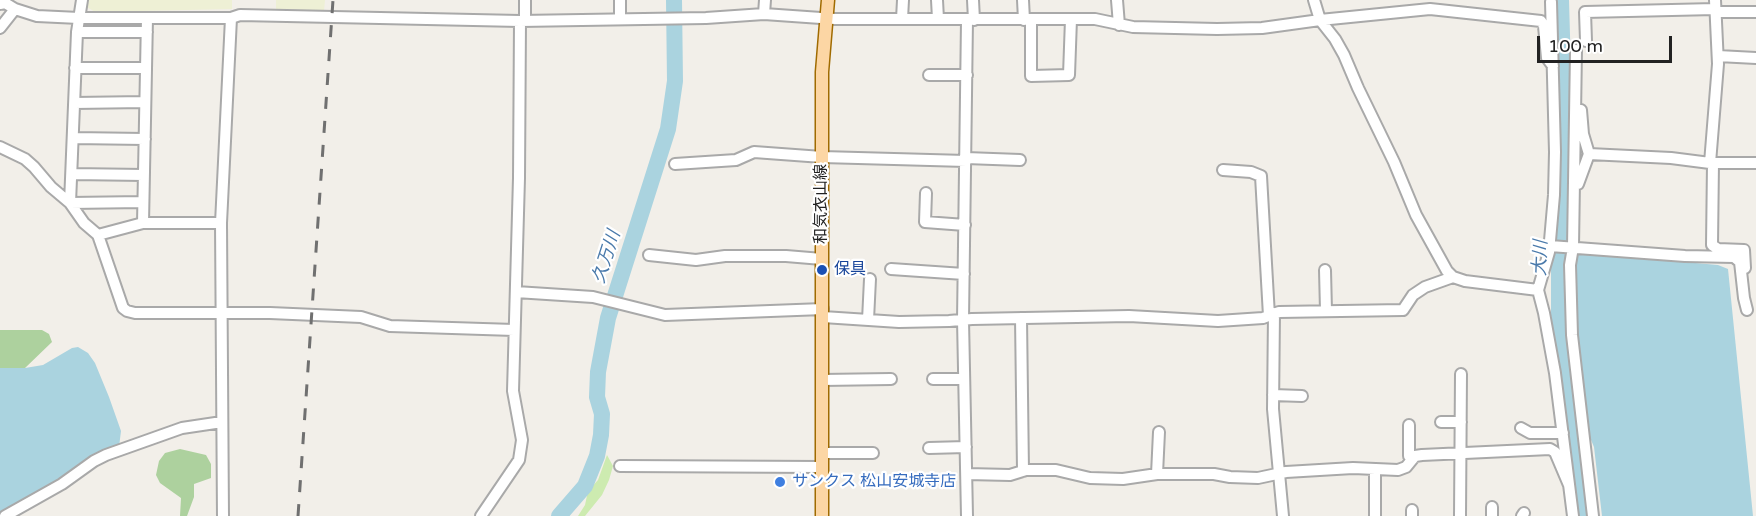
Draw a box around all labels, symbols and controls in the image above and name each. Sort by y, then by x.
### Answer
scale bar [1540,24,1675,62]
text: 100 m [1548,35,1603,57]
street label: 和気衣山線 [812,164,832,244]
water label: 久万川 [588,228,626,286]
water label: 大川 [1530,240,1552,276]
place label: 保具 [834,260,866,280]
marker: 保具 [815,263,829,277]
place label: サンクス 松山安城寺店 [792,472,956,492]
marker: サンクス 松山安城寺店 [773,475,787,489]

